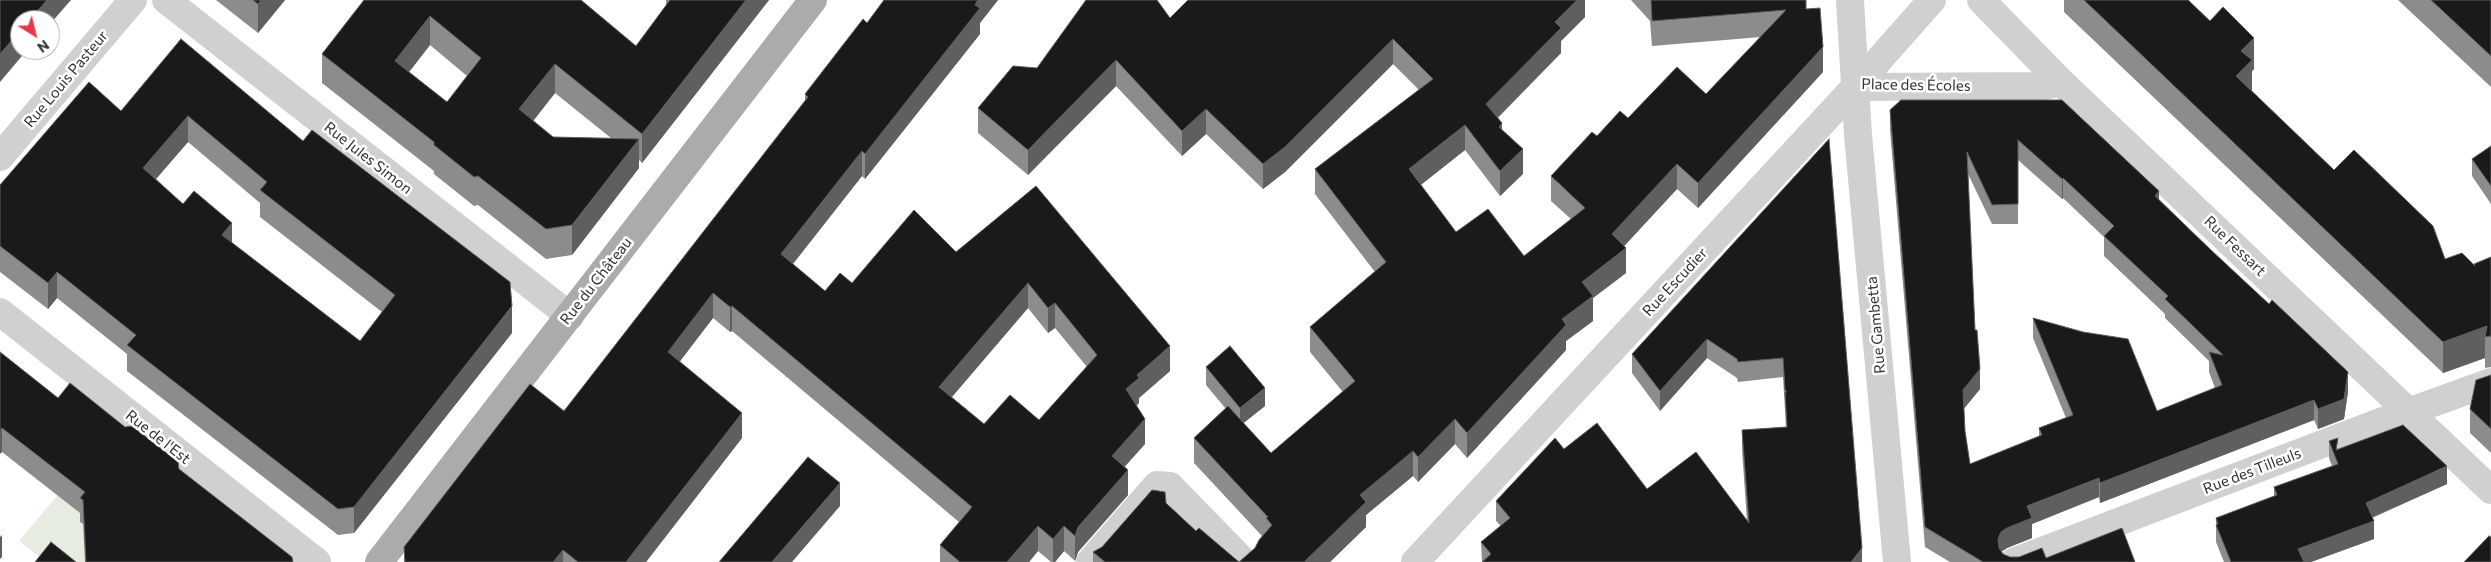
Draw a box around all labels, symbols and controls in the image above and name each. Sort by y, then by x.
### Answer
north arrow [10,10,60,60]
street label: Rue Louis Pasteur [20,27,112,131]
text: N [34,37,53,57]
street label: Place des Écoles [1861,75,1971,95]
street label: Rue Jules Simon [320,118,416,198]
street label: Rue Fessart [2200,212,2270,280]
street label: Rue du Château [556,234,636,328]
street label: Rue Escudier [1639,244,1711,320]
street label: Rue Gambetta [1863,275,1889,375]
street label: Rue de l'Est [122,406,194,468]
street label: Rue des Tilleuls [2201,444,2303,498]

